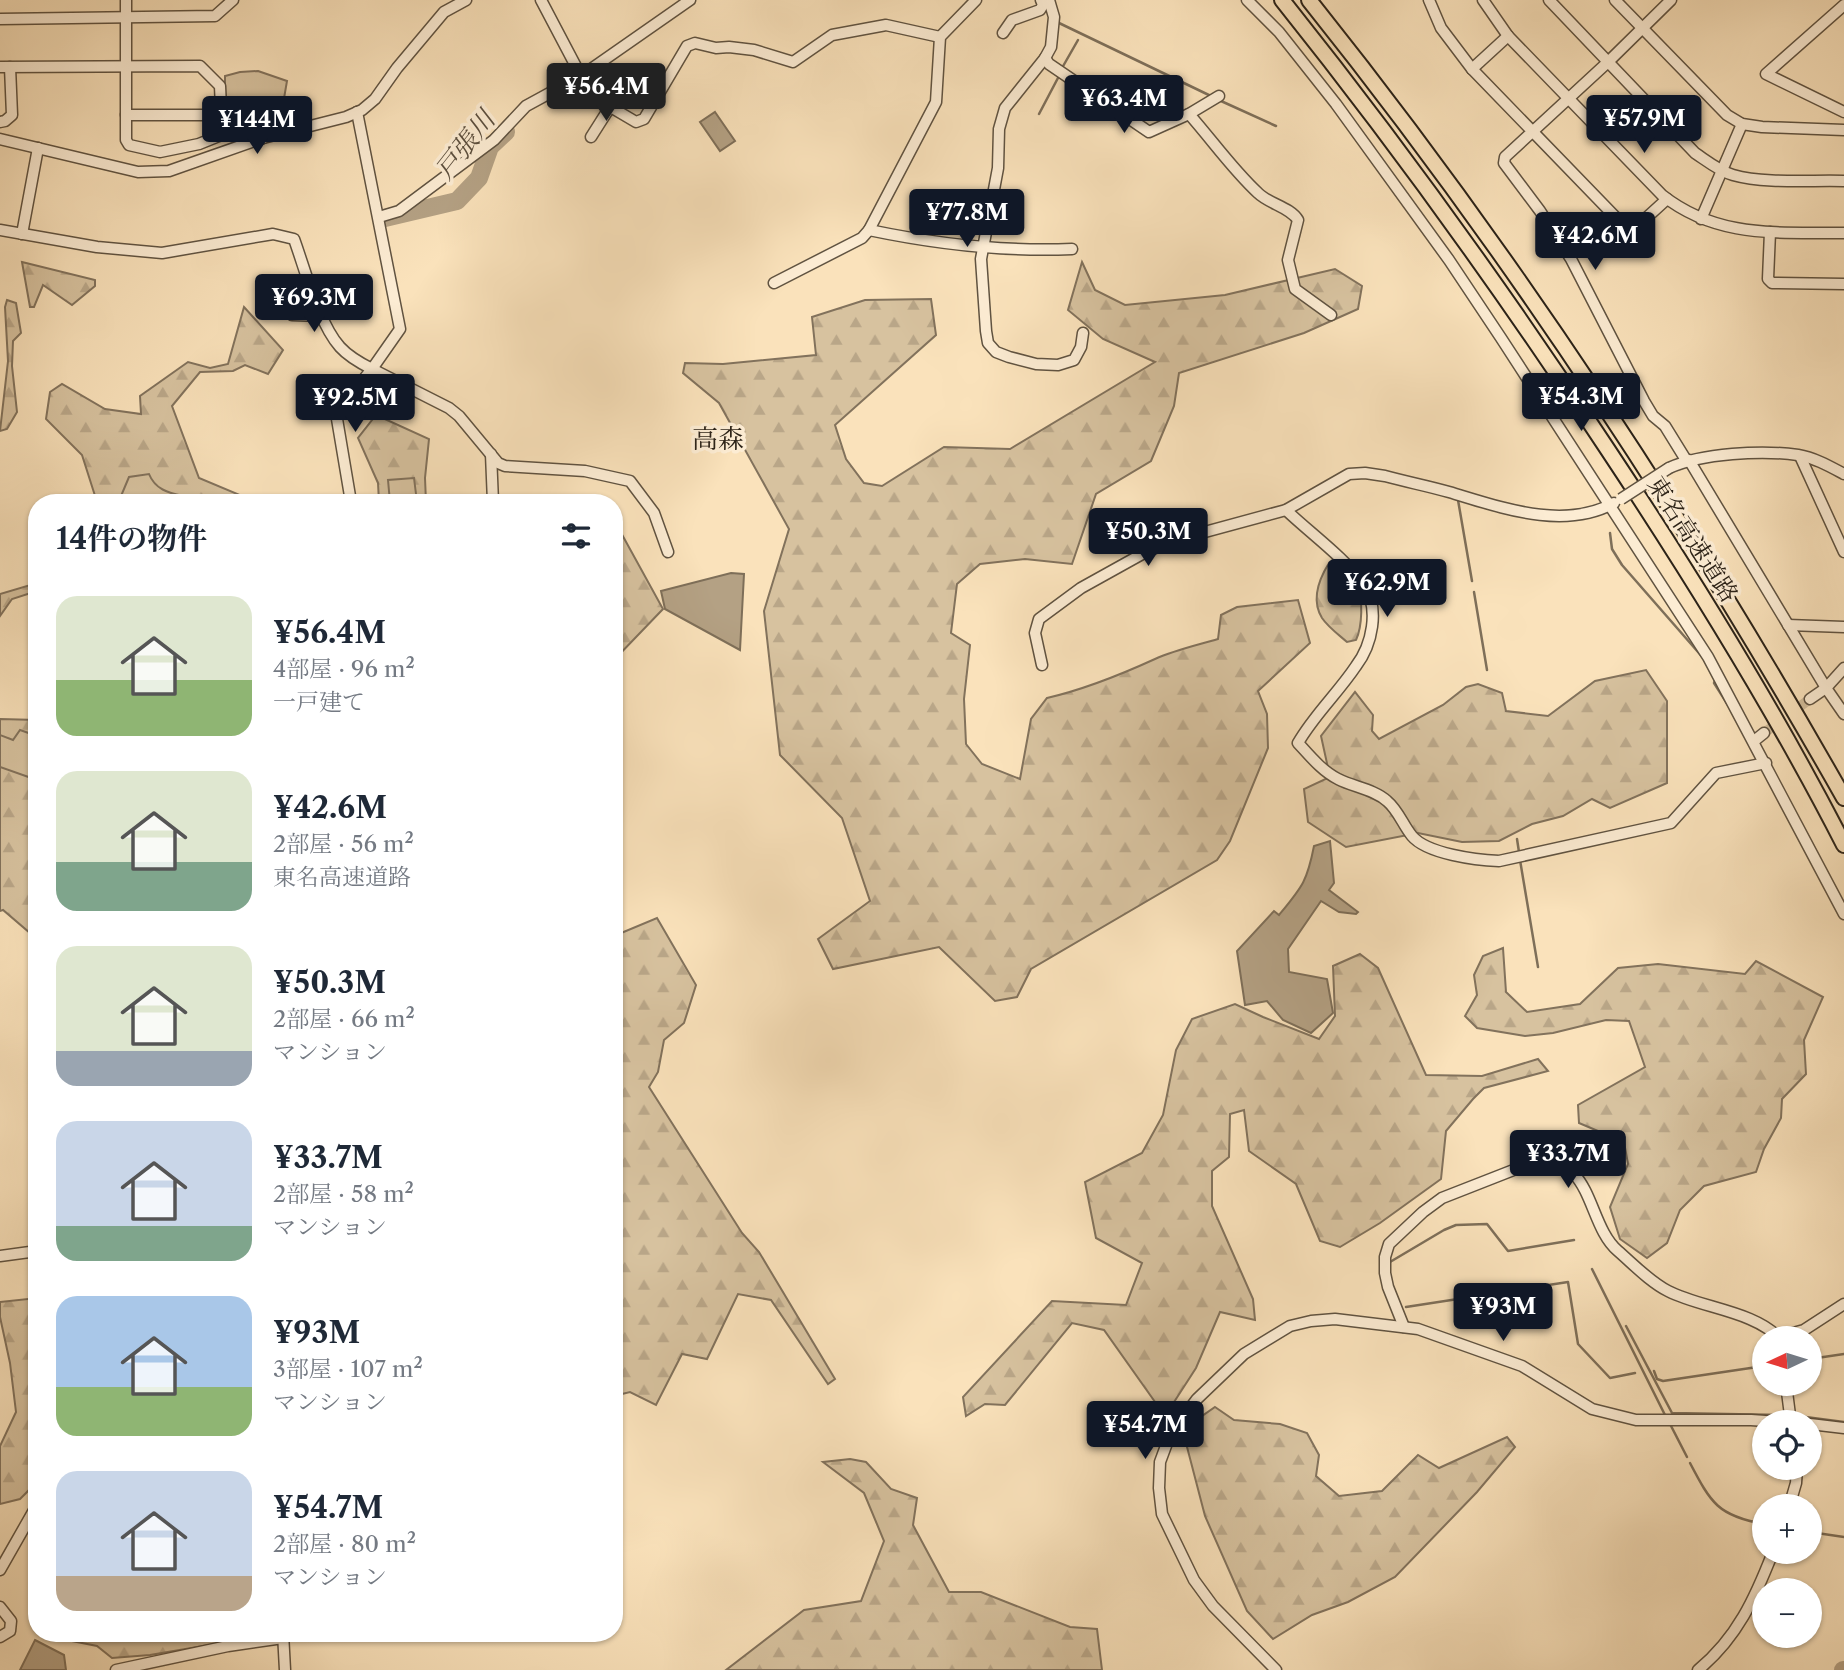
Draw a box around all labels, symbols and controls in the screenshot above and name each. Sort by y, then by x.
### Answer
pin: ¥56.4M [549,64,663,123]
text: ¥56.4M [563,72,649,100]
pin: ¥63.4M [1067,76,1181,135]
text: ¥63.4M [1081,84,1167,112]
pin: ¥144M [208,96,306,156]
pin: ¥57.9M [1587,96,1701,155]
water label: 戸張川 [428,102,503,186]
text: ¥57.9M [1602,104,1686,132]
text: ¥144M [218,105,296,133]
pin: ¥77.8M [910,190,1024,249]
text: ¥77.8M [925,198,1009,226]
pin: ¥42.6M [1538,212,1652,272]
text: ¥42.6M [1551,221,1639,249]
pin: ¥69.3M [257,274,371,334]
text: ¥69.3M [271,283,357,311]
pin: ¥92.5M [298,374,412,434]
pin: ¥54.3M [1524,374,1638,433]
text: ¥54.3M [1538,382,1624,410]
text: ¥92.5M [312,383,398,411]
district label: 高森 [692,423,744,455]
street label: 東名高速道路 [1642,471,1744,607]
pin: ¥50.3M [1091,508,1205,568]
icon: filters [557,517,595,555]
text: ¥50.3M [1105,517,1191,545]
text: 14件の物件 [56,520,207,557]
pin: ¥62.9M [1330,560,1444,619]
text: ¥62.9M [1343,568,1431,596]
text: ¥56.4M [273,614,386,651]
icon: home [112,624,196,708]
text: 4部屋 · 96 m² [273,655,415,683]
text: 一戸建て [273,688,365,716]
text: ¥42.6M [273,789,387,826]
icon: home [112,799,196,883]
text: 2部屋 · 56 m² [273,830,414,858]
text: 東名高速道路 [273,863,411,891]
text: ¥50.3M [273,964,386,1001]
icon: home [112,974,196,1058]
text: 2部屋 · 66 m² [273,1005,415,1033]
text: マンション [273,1038,387,1066]
pin: ¥33.7M [1511,1130,1625,1190]
text: ¥33.7M [273,1139,383,1176]
text: ¥33.7M [1526,1139,1610,1167]
icon: home [112,1149,196,1233]
text: 2部屋 · 58 m² [273,1180,414,1208]
text: マンション [273,1213,387,1241]
pin: ¥93M [1462,1284,1544,1343]
text: ¥93M [1470,1292,1536,1320]
text: ¥93M [273,1314,360,1351]
icon: home [112,1324,196,1408]
north arrow [1752,1326,1822,1396]
map controls [1752,1326,1822,1648]
text: 3部屋 · 107 m² [273,1355,423,1383]
text: マンション [273,1388,387,1416]
pin: ¥54.7M [1088,1402,1202,1461]
text: ¥54.7M [1103,1410,1187,1438]
button: locate [1752,1410,1822,1480]
text: ¥54.7M [273,1489,383,1526]
button: + [1752,1494,1822,1564]
icon: home [112,1499,196,1583]
text: 2部屋 · 80 m² [273,1530,416,1558]
text: マンション [273,1563,387,1591]
button: − [1752,1578,1822,1648]

